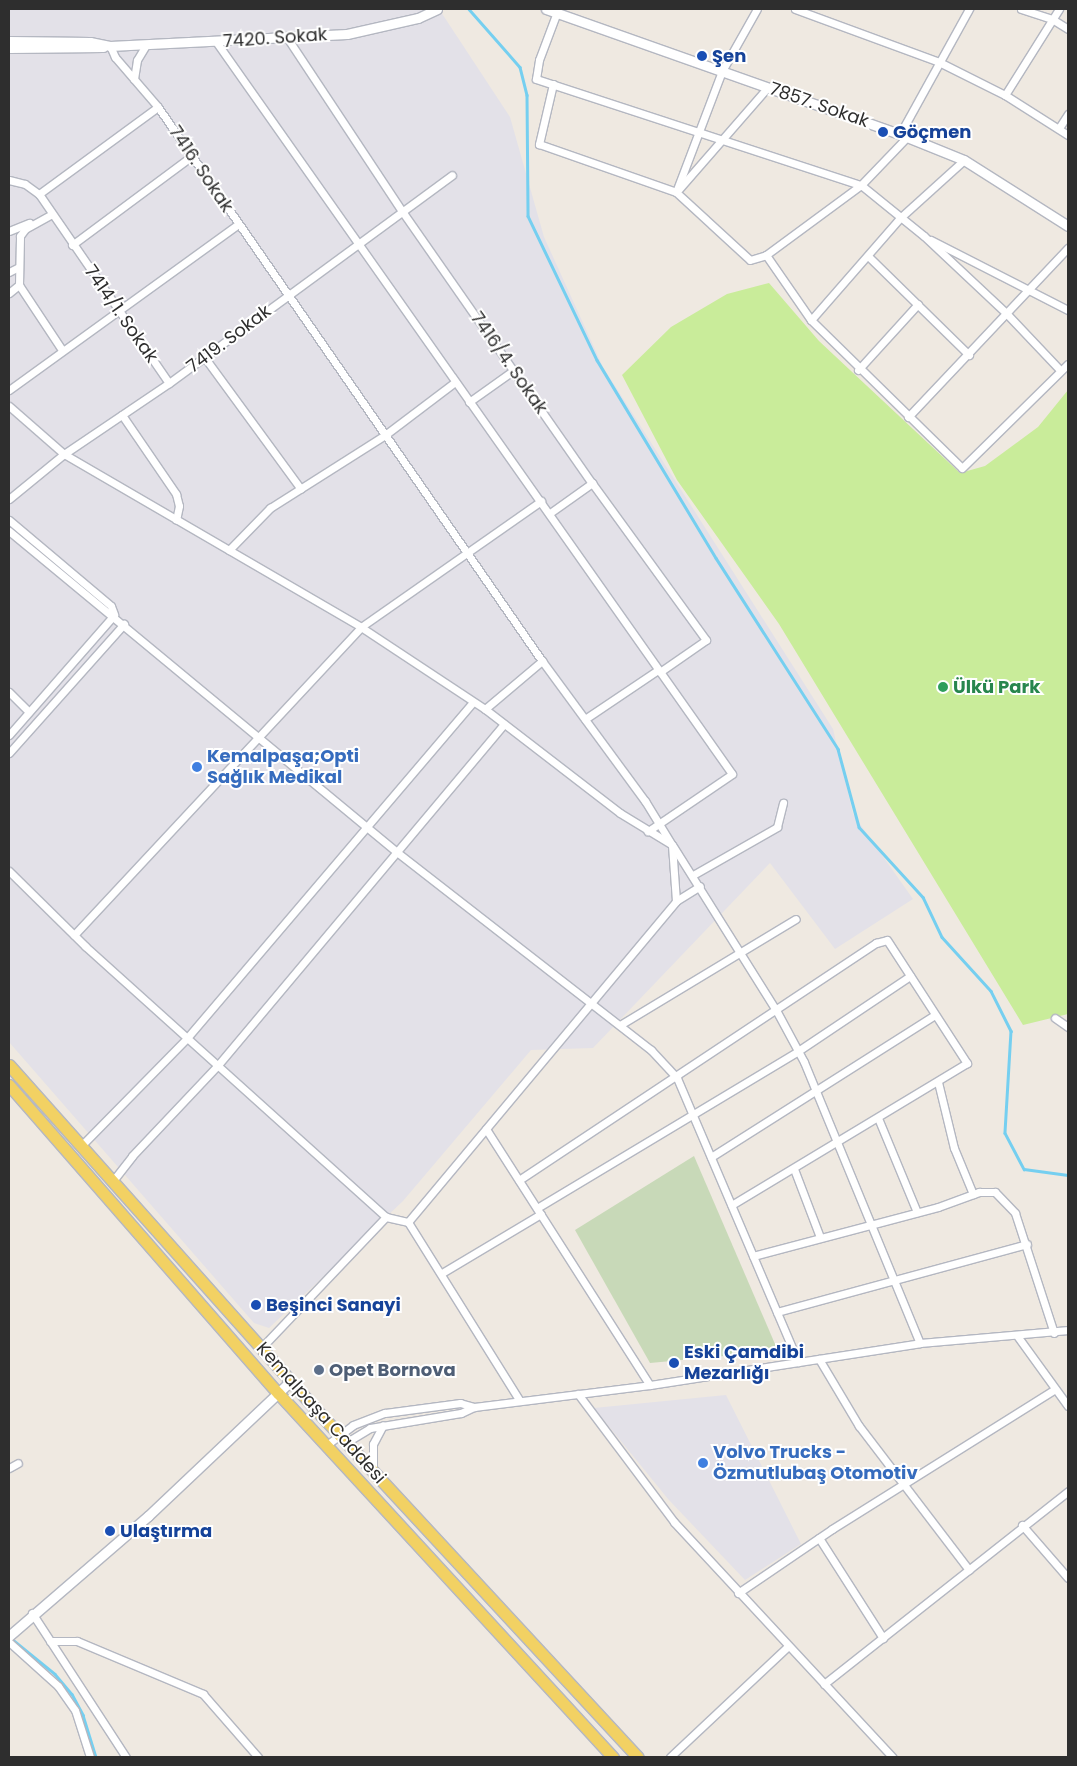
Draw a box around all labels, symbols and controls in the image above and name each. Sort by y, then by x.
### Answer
street label: 7420. Sokak [222,24,328,52]
place label: Şen [712,45,746,67]
marker: Şen [696,50,708,62]
street label: 7857. Sokak [766,78,872,132]
place label: Göçmen [893,121,971,143]
street label: 7416. Sokak [164,122,238,216]
marker: Göçmen [877,126,889,138]
street label: 7414/1. Sokak [79,261,163,367]
street label: 7419. Sokak [183,300,275,378]
street label: 7416/4. Sokak [466,308,552,418]
place label: Ülkü Park [953,676,1040,698]
marker: Ülkü Park [937,681,949,693]
place label: Kemalpaşa;Opti Sağlık Medikal [207,746,359,789]
marker: Kemalpaşa;Opti Sağlık Medikal [191,761,203,773]
place label: Beşinci Sanayi [266,1294,401,1316]
marker: Beşinci Sanayi [250,1299,262,1311]
street label: Kemalpaşa Caddesi [252,1338,390,1488]
place label: Eski Çamdibi Mezarlığı [684,1342,804,1385]
marker: Eski Çamdibi Mezarlığı [668,1357,680,1369]
place label: Opet Bornova [329,1359,456,1381]
marker: Opet Bornova [313,1364,325,1376]
place label: Volvo Trucks - Özmutlubaş Otomotiv [713,1442,918,1485]
marker: Volvo Trucks - Özmutlubaş Otomotiv [697,1457,709,1469]
place label: Ulaştırma [120,1520,212,1542]
marker: Ulaştırma [104,1525,116,1537]

